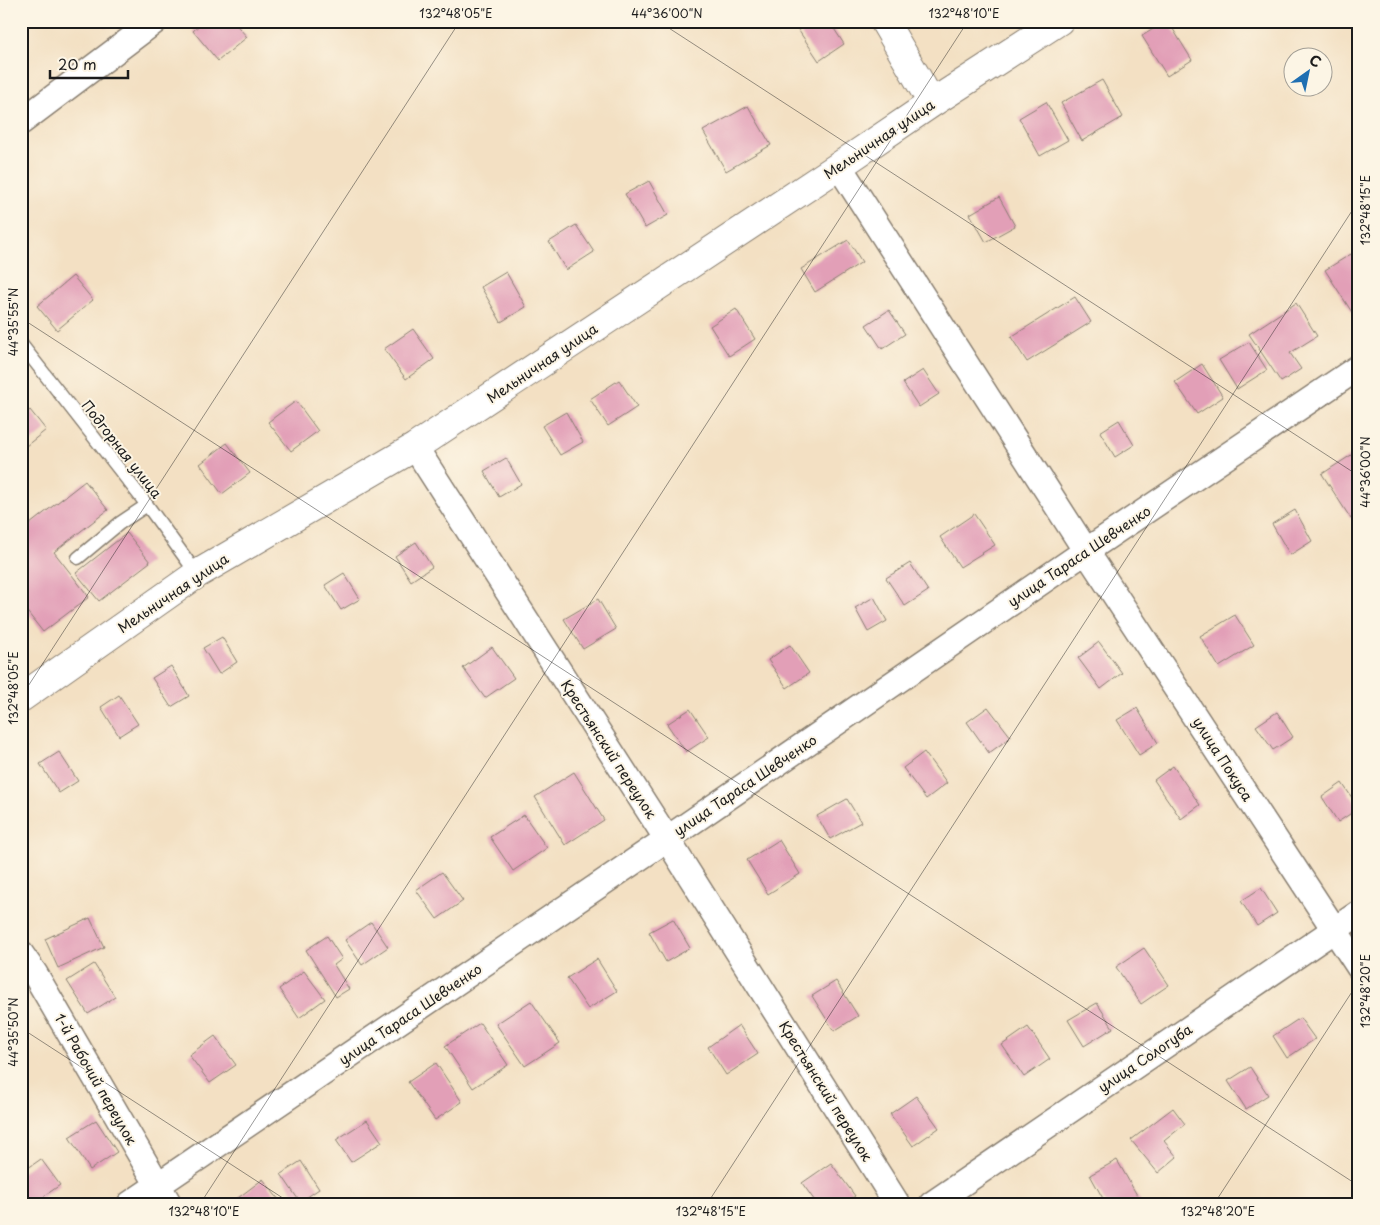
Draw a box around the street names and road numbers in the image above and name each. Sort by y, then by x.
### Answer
street label: Мельничная улица [819,94,939,184]
street label: Мельничная улица [482,318,602,408]
street label: Подгорная улица [77,395,167,503]
street label: улица Тараса Шевченко [1003,500,1155,612]
street label: Мельничная улица [113,548,233,638]
street label: Крестьянский переулок [556,675,662,823]
street label: улица Покуса [1188,713,1258,806]
street label: улица Тараса Шевченко [669,729,821,841]
street label: улица Тараса Шевченко [334,958,486,1070]
street label: 1-й Рабочий переулок [50,1009,143,1149]
street label: Крестьянский переулок [774,1017,878,1166]
street label: улица Сологуба [1094,1018,1197,1097]

